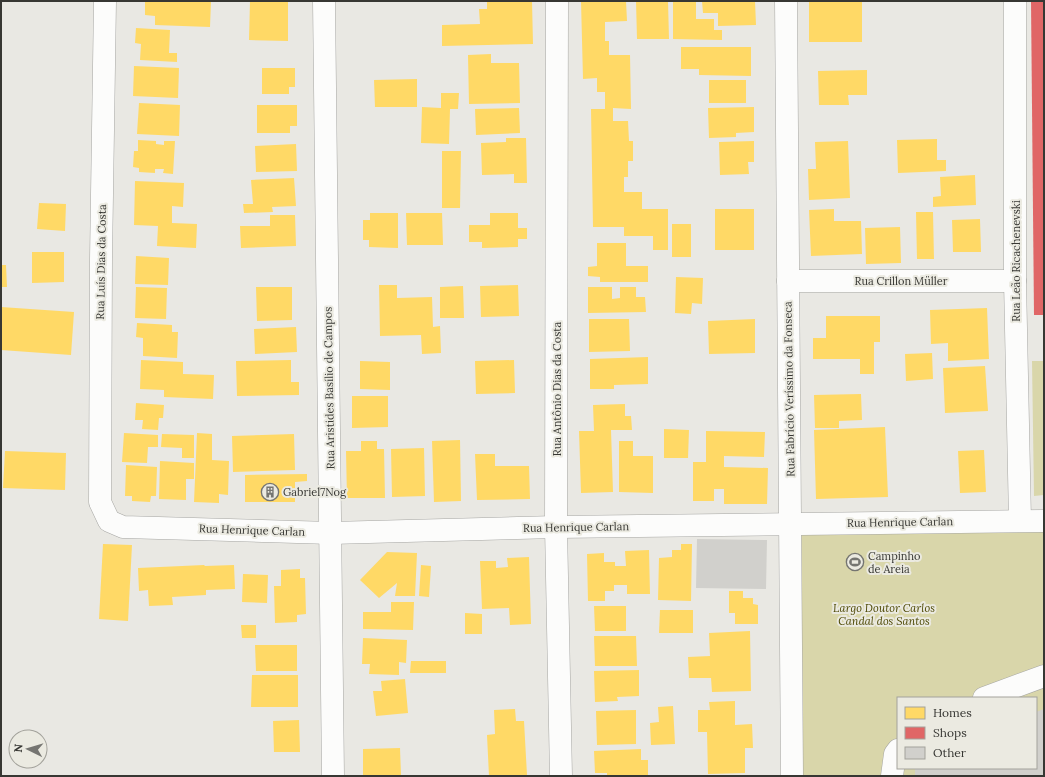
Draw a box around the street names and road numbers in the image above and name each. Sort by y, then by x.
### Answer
street label: Rua Leão Ricachenevski [1009,200,1023,322]
street label: Rua Luís Dias da Costa [93,204,109,320]
street label: Rua Crillon Müller [855,274,948,288]
street label: Rua Fabrício Veríssimo da Fonseca [780,301,798,477]
street label: Rua Aristides Basílio de Campos [321,307,337,469]
street label: Rua Antônio Dias da Costa [550,321,564,456]
street label: Rua Henrique Carlan [847,514,953,530]
street label: Rua Henrique Carlan [523,519,629,535]
street label: Rua Henrique Carlan [199,521,306,539]

